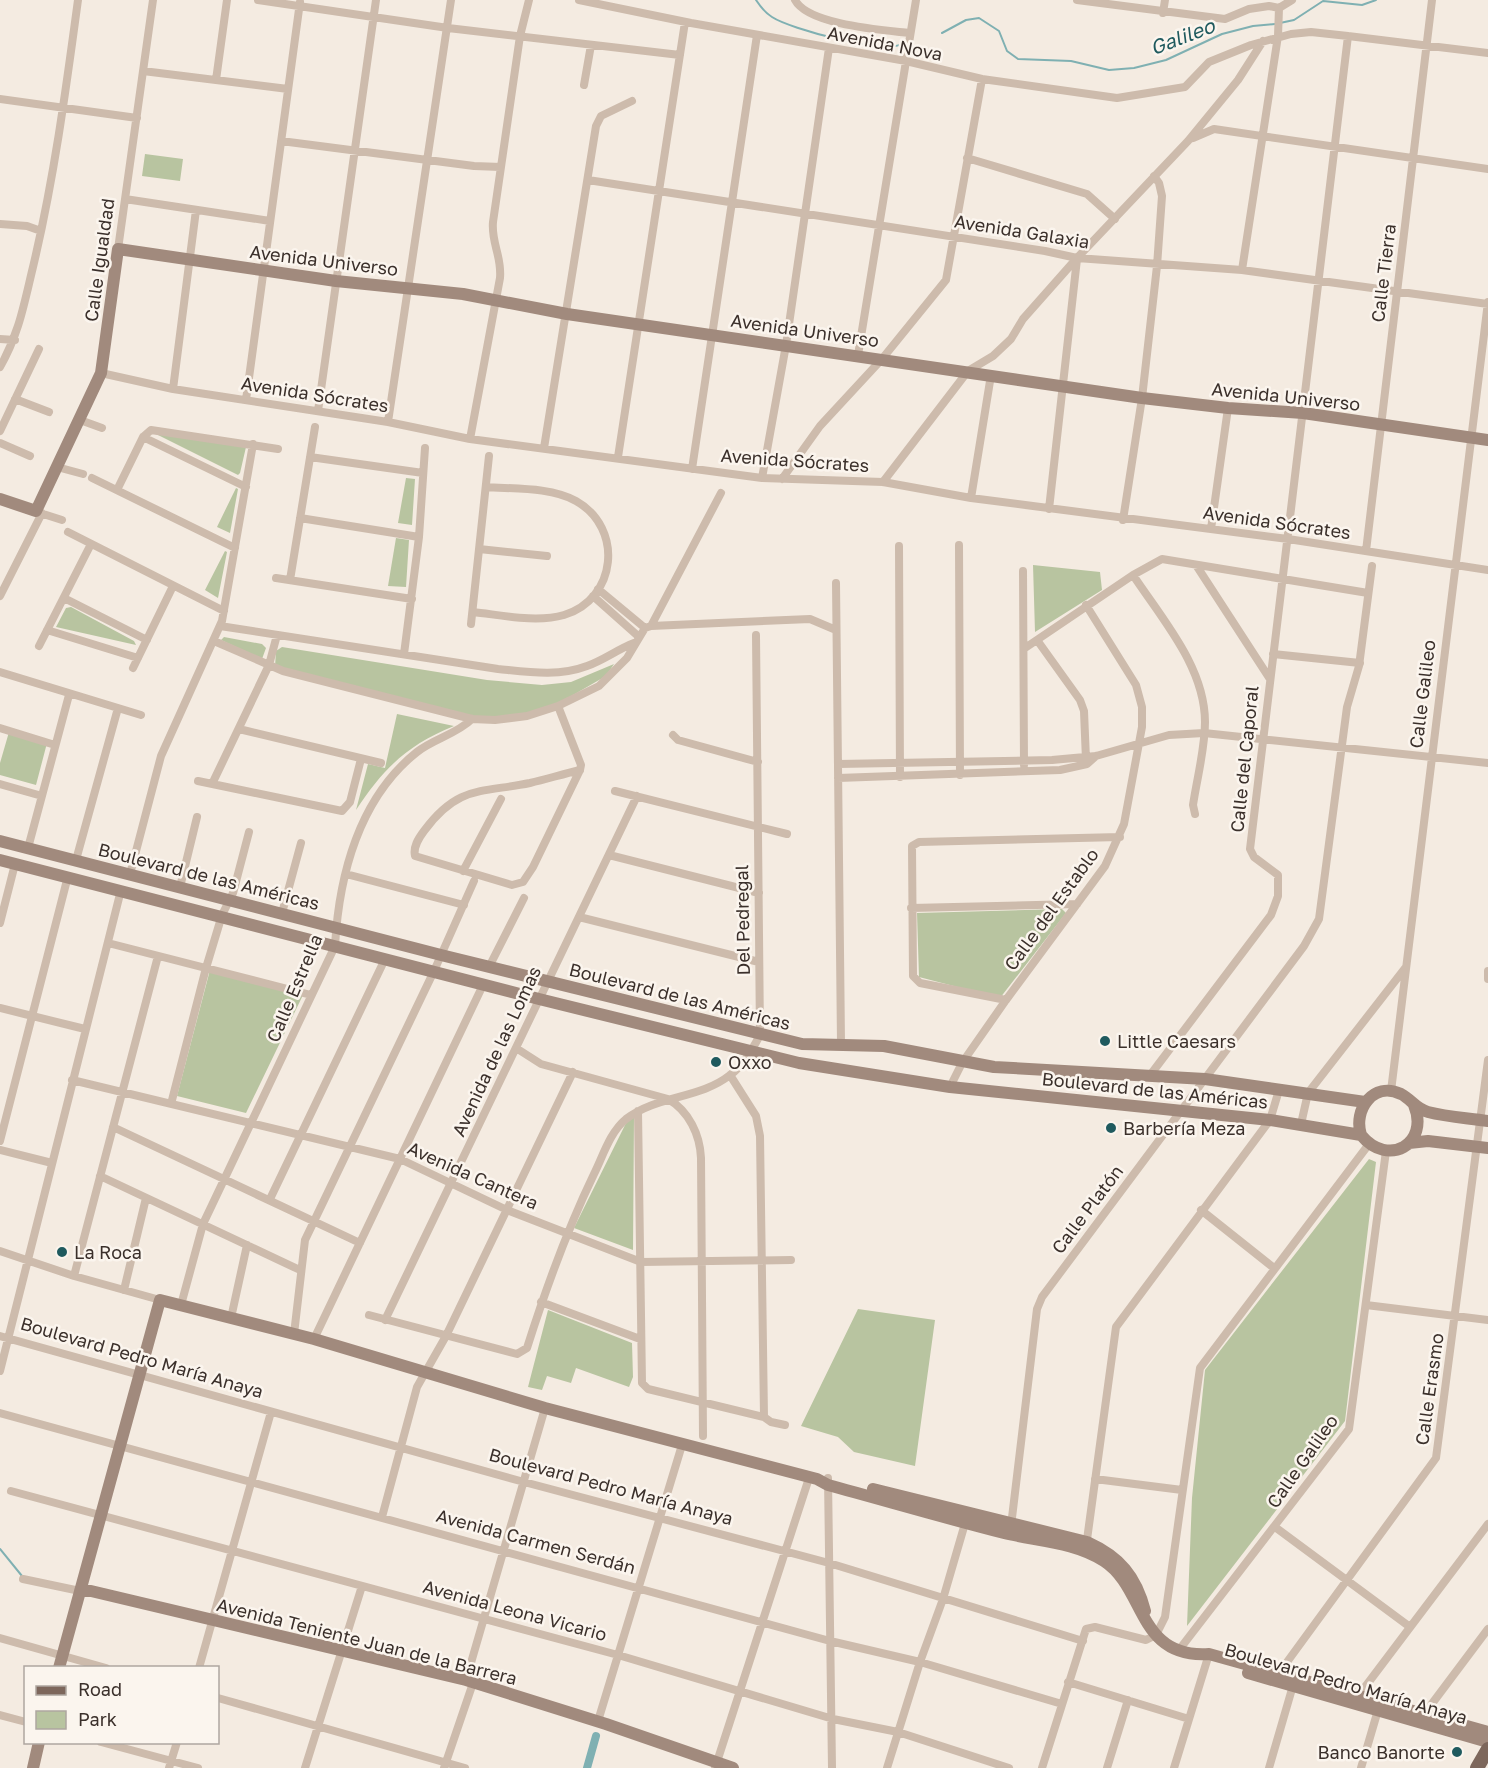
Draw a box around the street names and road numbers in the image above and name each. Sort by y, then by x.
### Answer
street label: Avenida Nova [826,21,944,65]
street label: Calle Igualdad [79,197,119,323]
street label: Avenida Galaxia [953,209,1091,253]
street label: Calle Tierra [1366,222,1400,324]
street label: Avenida Universo [249,240,399,280]
street label: Avenida Universo [730,309,880,351]
street label: Avenida Sócrates [240,371,390,417]
street label: Avenida Universo [1211,377,1361,415]
street label: Avenida Sócrates [720,444,870,476]
street label: Avenida Sócrates [1202,501,1352,543]
street label: Calle Galileo [1404,639,1440,749]
street label: Calle del Caporal [1225,684,1263,834]
street label: Boulevard de las Américas [96,838,322,914]
street label: Calle del Establo [999,844,1103,974]
street label: Del Pedregal [730,864,754,976]
street label: Calle Estrella [261,931,327,1045]
street label: Boulevard de las Américas [567,958,793,1034]
street label: Avenida de las Lomas [447,962,545,1140]
street label: Boulevard de las Américas [1041,1067,1269,1113]
street label: Avenida Cantera [404,1136,542,1214]
street label: Calle Platón [1047,1160,1127,1258]
street label: Boulevard Pedro María Anaya [18,1312,266,1402]
street label: Calle Erasmo [1410,1332,1448,1446]
street label: Calle Galileo [1262,1410,1342,1512]
street label: Boulevard Pedro María Anaya [487,1443,735,1529]
street label: Avenida Carmen Serdán [434,1504,638,1578]
street label: Avenida Leona Vicario [421,1575,609,1645]
street label: Avenida Teniente Juan de la Barrera [215,1593,519,1689]
street label: Boulevard Pedro María Anaya [1222,1638,1470,1728]

